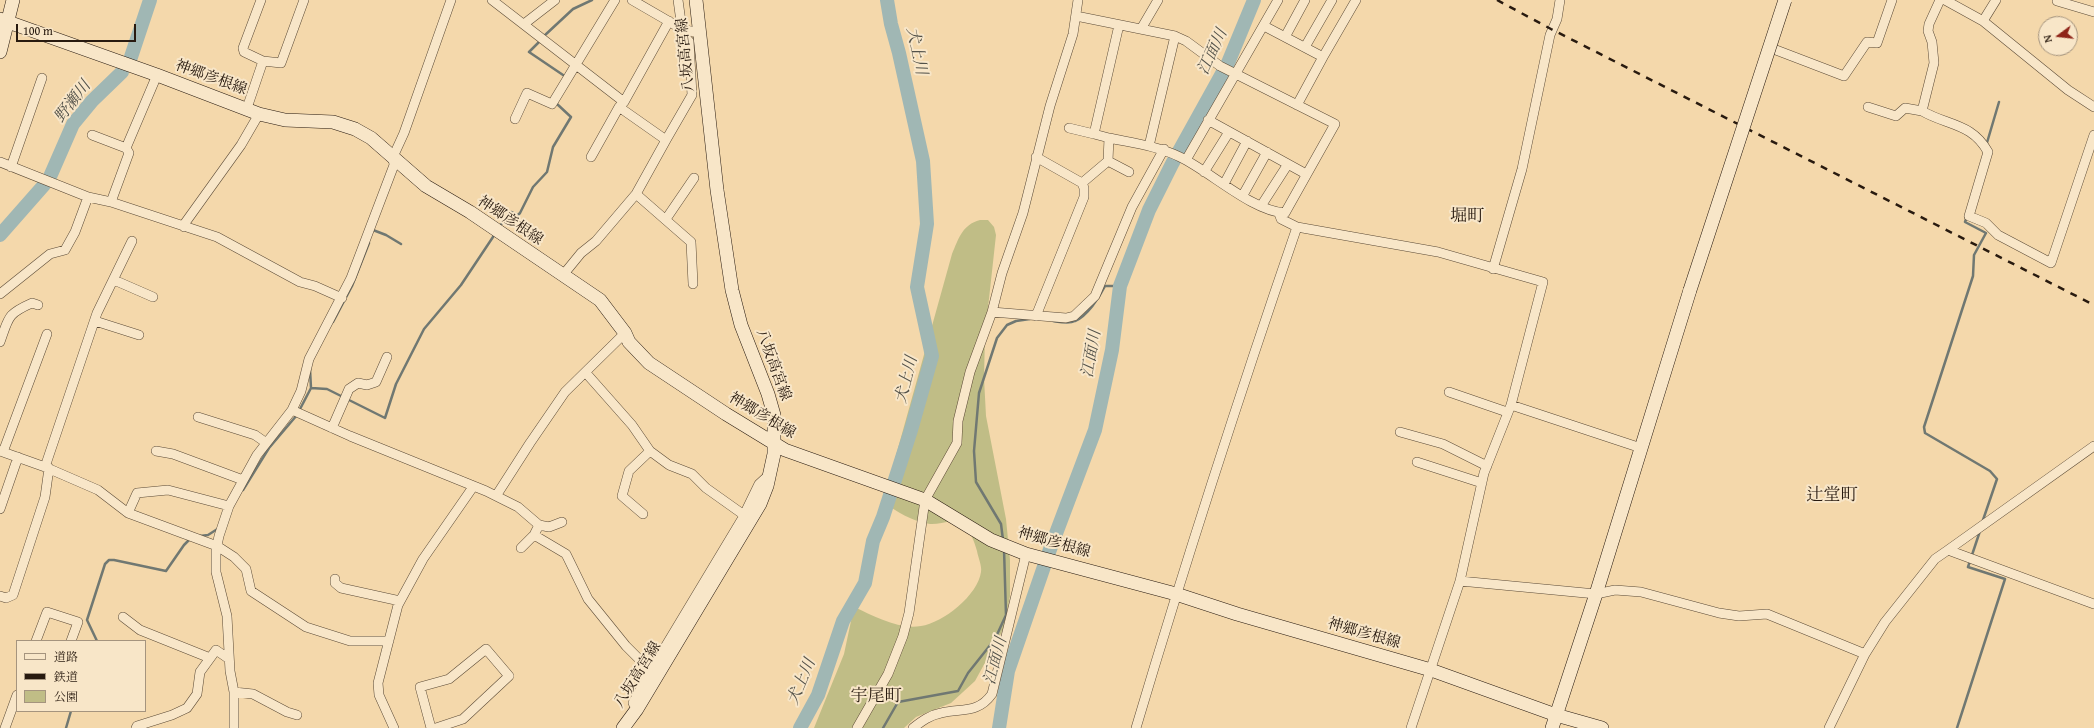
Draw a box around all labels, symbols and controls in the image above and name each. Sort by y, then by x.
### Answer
scale bar [18,16,138,42]
north arrow [2038,16,2078,56]
street label: 八坂高宮線 [673,17,699,93]
text: 100 m [23,22,53,39]
water label: 犬上川 [902,26,930,76]
water label: 江面川 [1194,26,1232,78]
text: N [2039,33,2056,44]
street label: 神郷彦根線 [173,57,249,99]
water label: 野瀬川 [51,77,95,127]
street label: 神郷彦根線 [474,193,546,249]
district label: 堀町 [1450,207,1484,227]
street label: 八坂高宮線 [752,327,794,403]
water label: 江面川 [1078,329,1106,379]
water label: 犬上川 [892,354,922,406]
street label: 神郷彦根線 [725,389,799,443]
district label: 辻堂町 [1807,486,1857,506]
street label: 神郷彦根線 [1015,524,1093,562]
street label: 神郷彦根線 [1325,615,1403,653]
water label: 江面川 [981,635,1011,687]
street label: 八坂高宮線 [610,638,666,712]
legend [16,640,146,712]
text: 道路 [54,648,78,665]
water label: 犬上川 [784,656,820,708]
text: 鉄道 [54,668,78,685]
district label: 宇尾町 [851,687,901,707]
text: 公園 [54,688,78,705]

